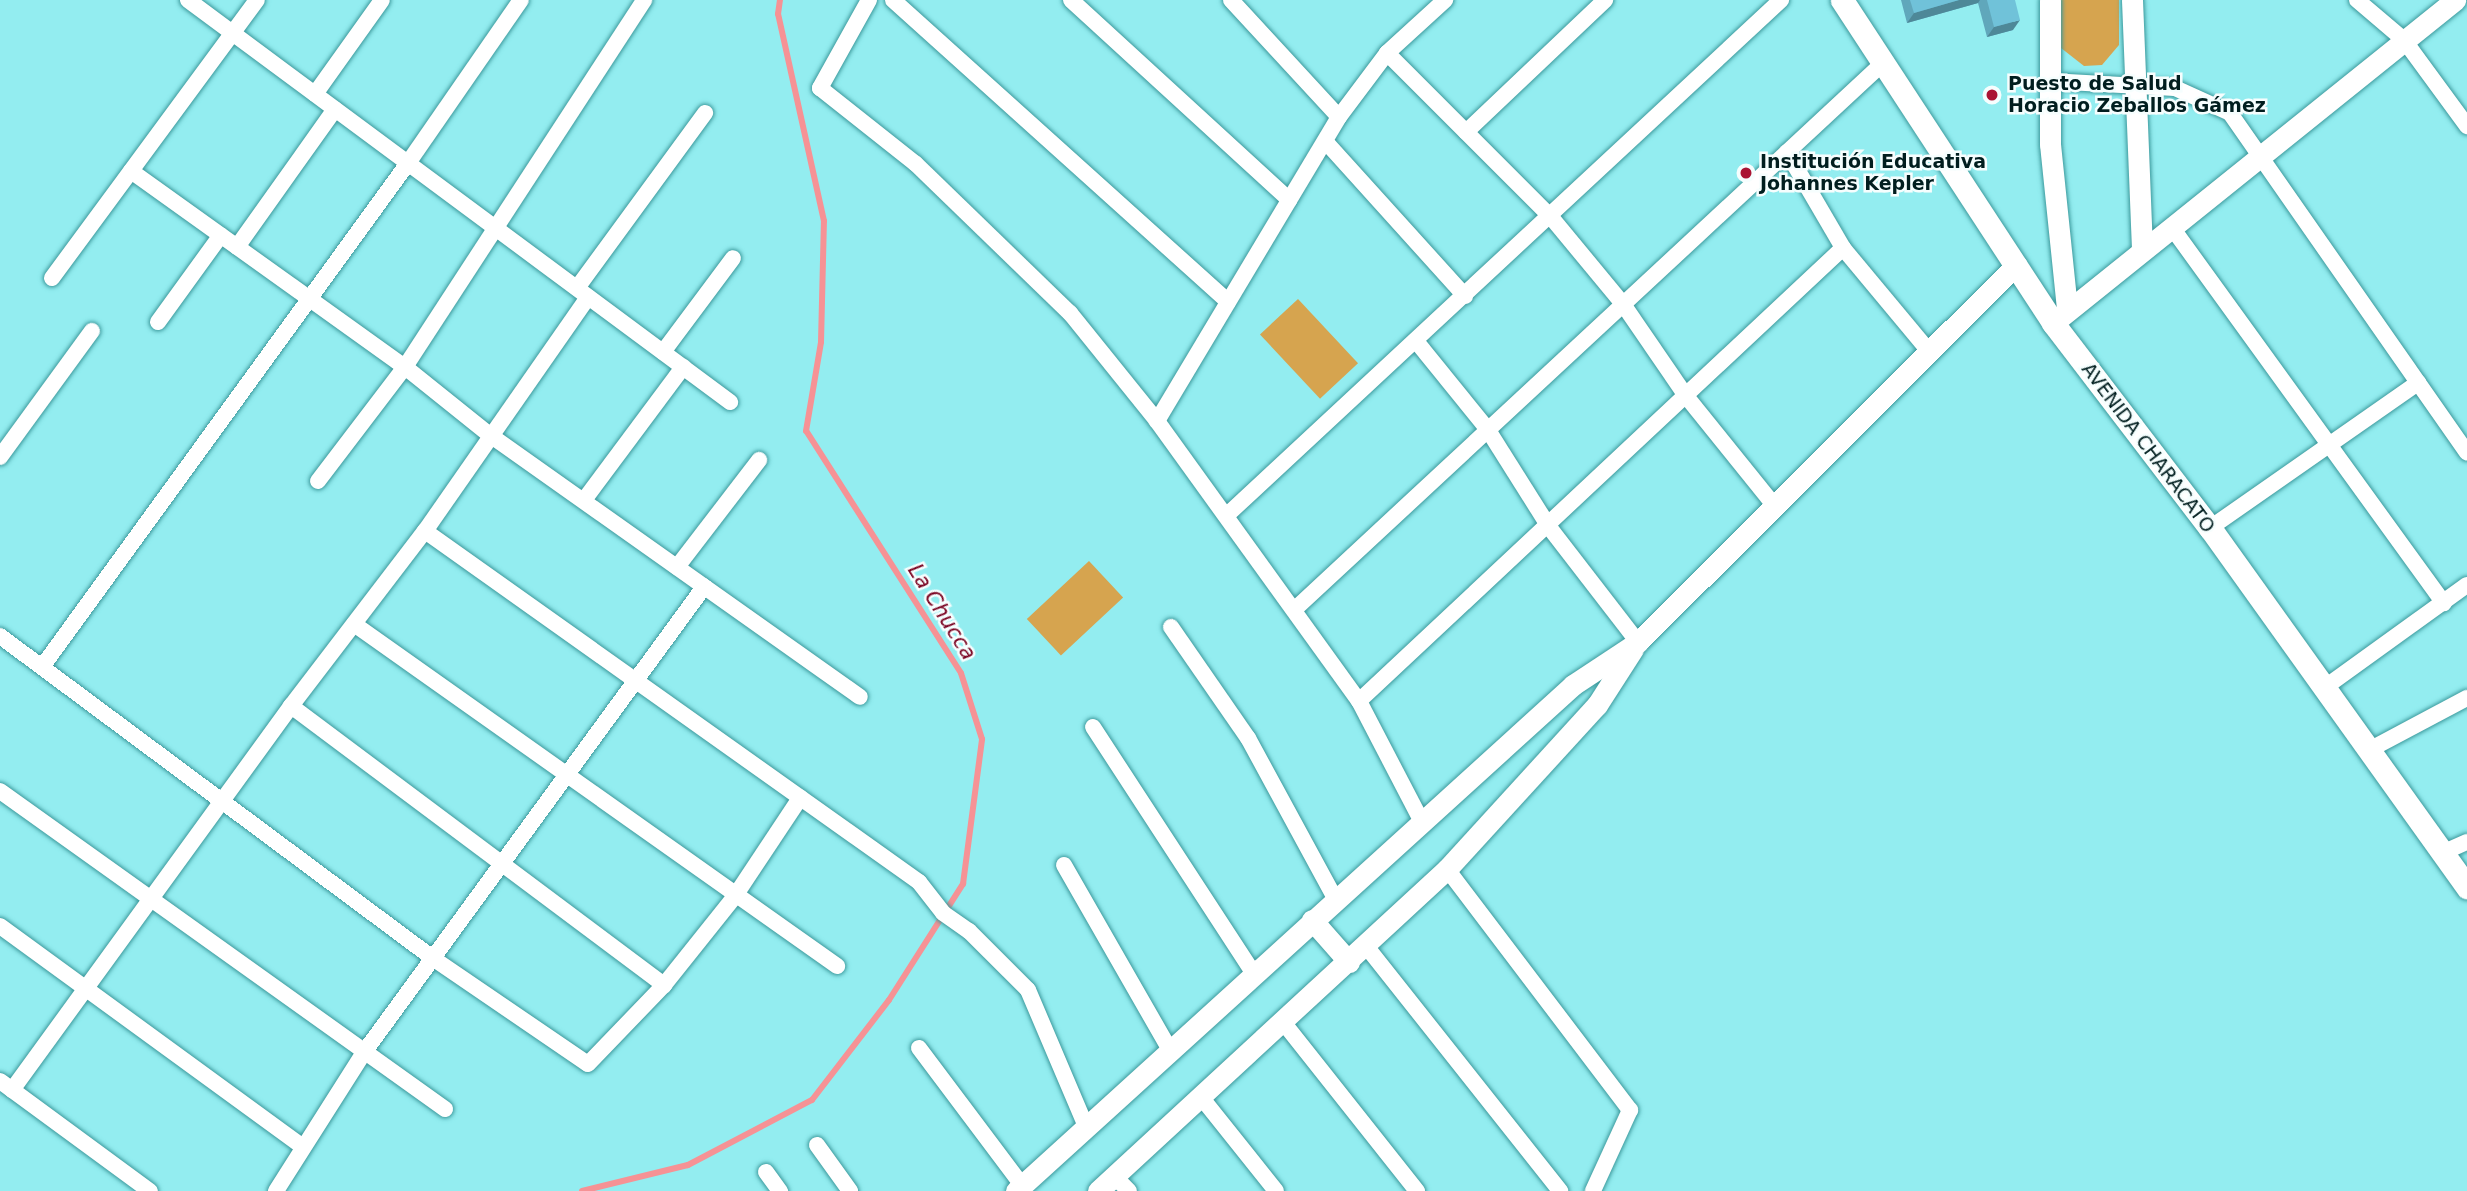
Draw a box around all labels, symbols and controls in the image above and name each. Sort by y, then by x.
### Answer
place label: Puesto de Salud Horacio Zeballos Gámez [2008,73,2266,117]
marker: Puesto de Salud Horacio Zeballos Gámez [1982,85,2002,105]
place label: Institución Educativa Johannes Kepler [1760,151,1986,195]
marker: Institución Educativa Johannes Kepler [1738,165,1754,181]
street label: AVENIDA CHARACATO [2077,359,2219,537]
water label: La Chucca [903,559,981,665]

